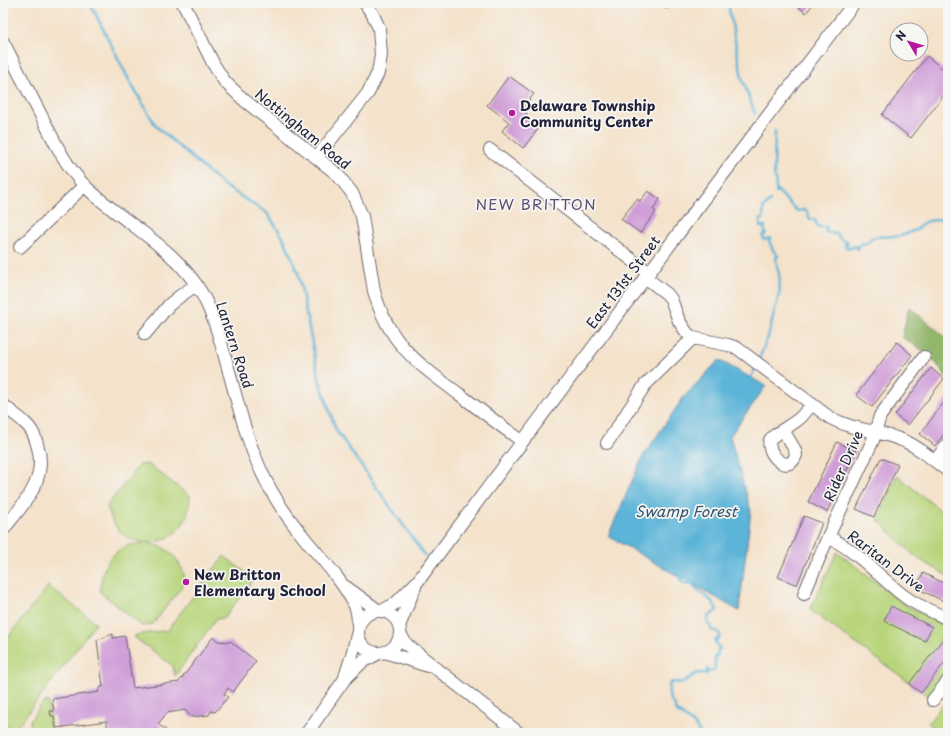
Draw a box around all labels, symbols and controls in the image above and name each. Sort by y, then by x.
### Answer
north arrow [889,22,929,62]
text: N [891,27,910,44]
street label: Nottingham Road [251,84,355,174]
place label: Delaware Township Community Center [520,95,656,132]
marker: Delaware Township Community Center [507,108,517,118]
district label: NEW BRITTON [475,192,597,215]
street label: East 131st Street [581,231,665,333]
street label: Lantern Road [211,299,259,391]
street label: Rider Drive [818,427,868,505]
water label: Swamp Forest [635,499,739,522]
street label: Raritan Drive [843,525,929,597]
place label: New Britton Elementary School [194,564,326,601]
marker: New Britton Elementary School [181,577,191,587]

